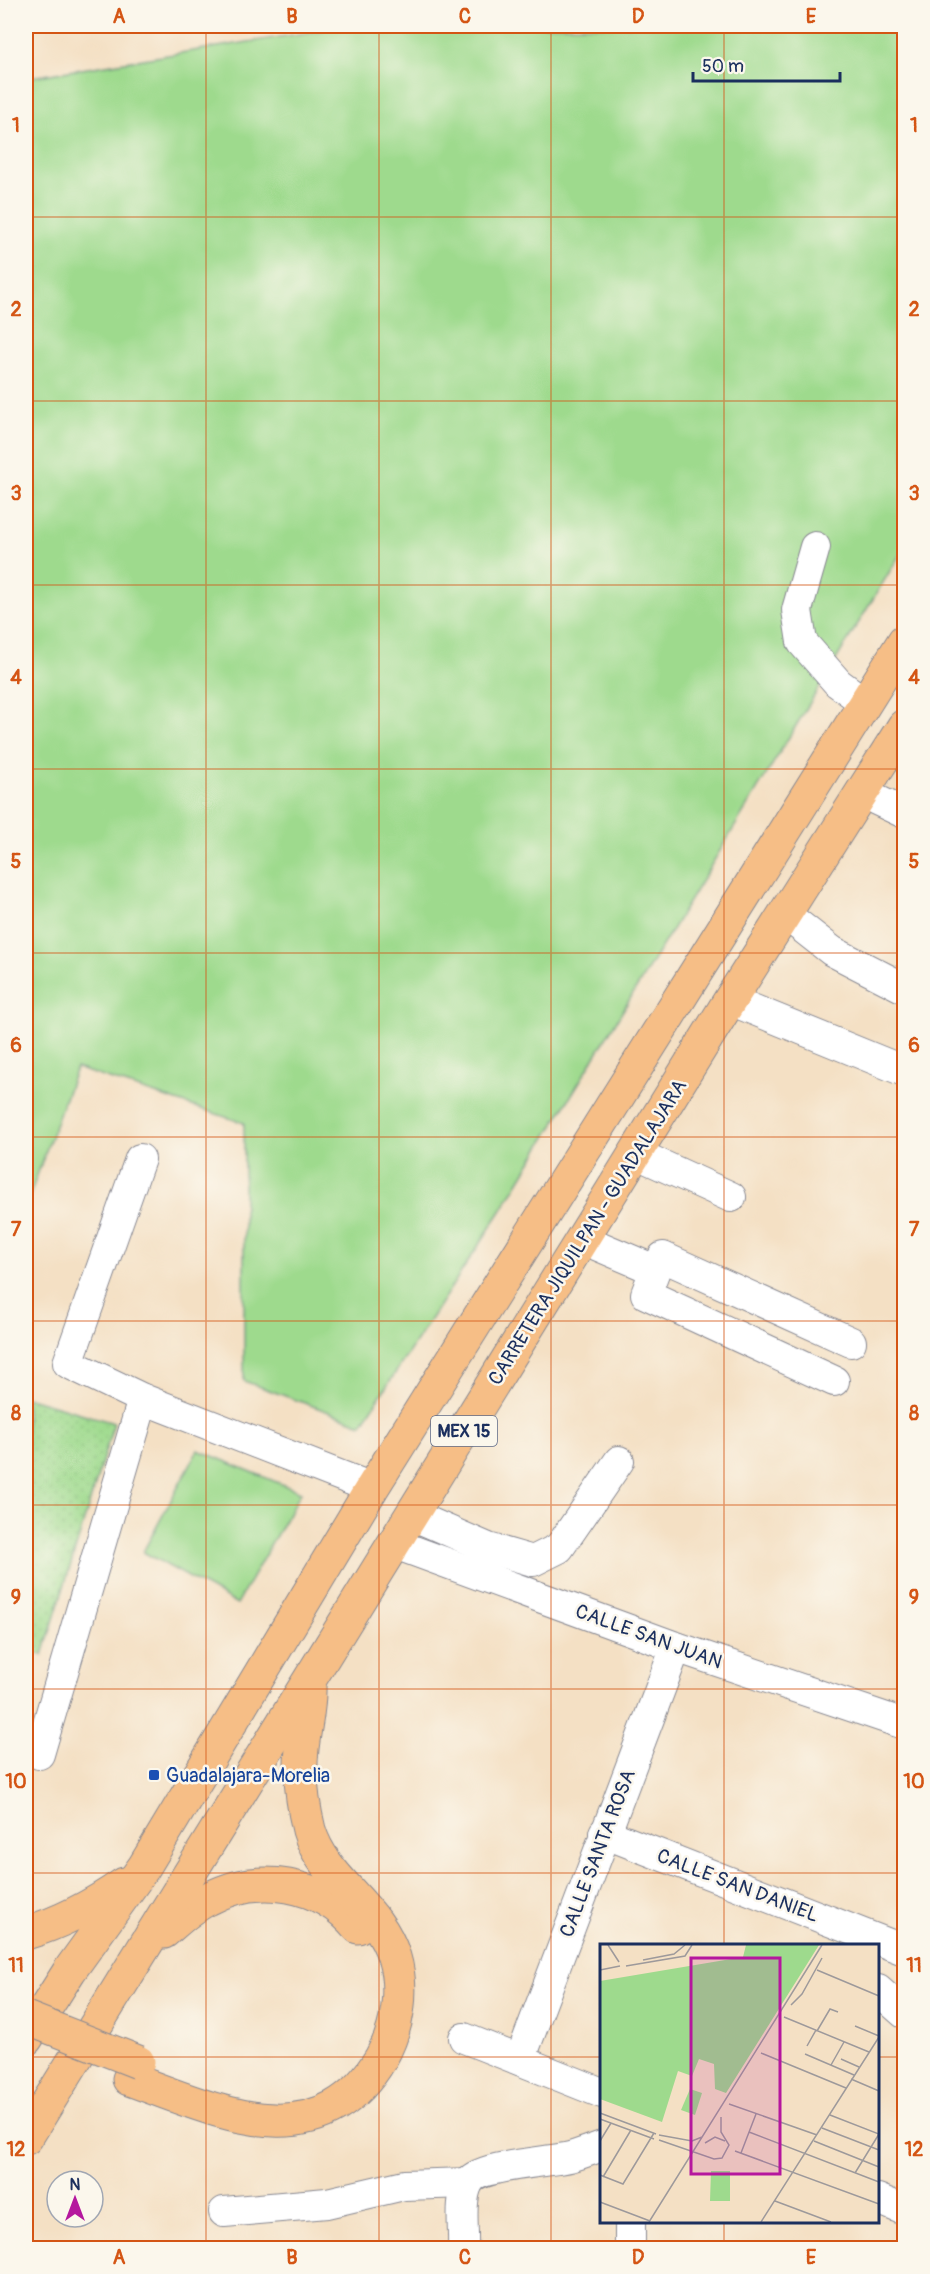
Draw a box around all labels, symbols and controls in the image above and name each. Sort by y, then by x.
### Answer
text: A [113,4,126,29]
text: B [286,4,298,29]
text: C [459,4,471,29]
text: D [632,4,645,29]
text: E [806,4,817,29]
scale bar [693,45,840,83]
text: 50 m [702,55,744,78]
text: 1 [12,113,20,138]
text: 1 [910,113,918,138]
text: 2 [10,297,22,322]
text: 2 [908,297,920,322]
text: 3 [10,481,22,506]
text: 3 [908,481,920,506]
text: 4 [10,665,22,690]
text: 4 [908,665,920,690]
text: 5 [11,849,22,874]
text: 5 [909,849,920,874]
text: 6 [10,1033,22,1058]
text: 6 [908,1033,920,1058]
street label: CARRETERA JIQUILPAN - GUADALAJARA [483,1075,692,1390]
text: 7 [11,1217,22,1242]
text: 7 [909,1217,920,1242]
text: 8 [11,1401,21,1426]
text: 8 [909,1401,919,1426]
road number: MEX 15 [431,1416,497,1446]
text: 9 [11,1585,21,1610]
text: 9 [909,1585,919,1610]
street label: CALLE SAN JUAN [572,1598,726,1675]
place label: Guadalajara-Morelia [166,1763,330,1788]
street label: CALLE SANTA ROSA [554,1766,641,1941]
marker: Guadalajara-Morelia [147,1768,161,1782]
text: 10 [5,1769,27,1794]
text: 10 [903,1769,925,1794]
street label: CALLE SAN DANIEL [653,1843,822,1928]
inset map [600,1944,879,2223]
text: 11 [8,1953,24,1978]
text: 11 [906,1953,922,1978]
text: 12 [7,2137,26,2162]
text: 12 [905,2137,924,2162]
north arrow [45,2169,105,2229]
text: N [70,2175,81,2195]
text: A [113,2245,126,2270]
text: B [286,2245,298,2270]
text: C [459,2245,471,2270]
text: D [632,2245,645,2270]
text: E [806,2245,817,2270]

